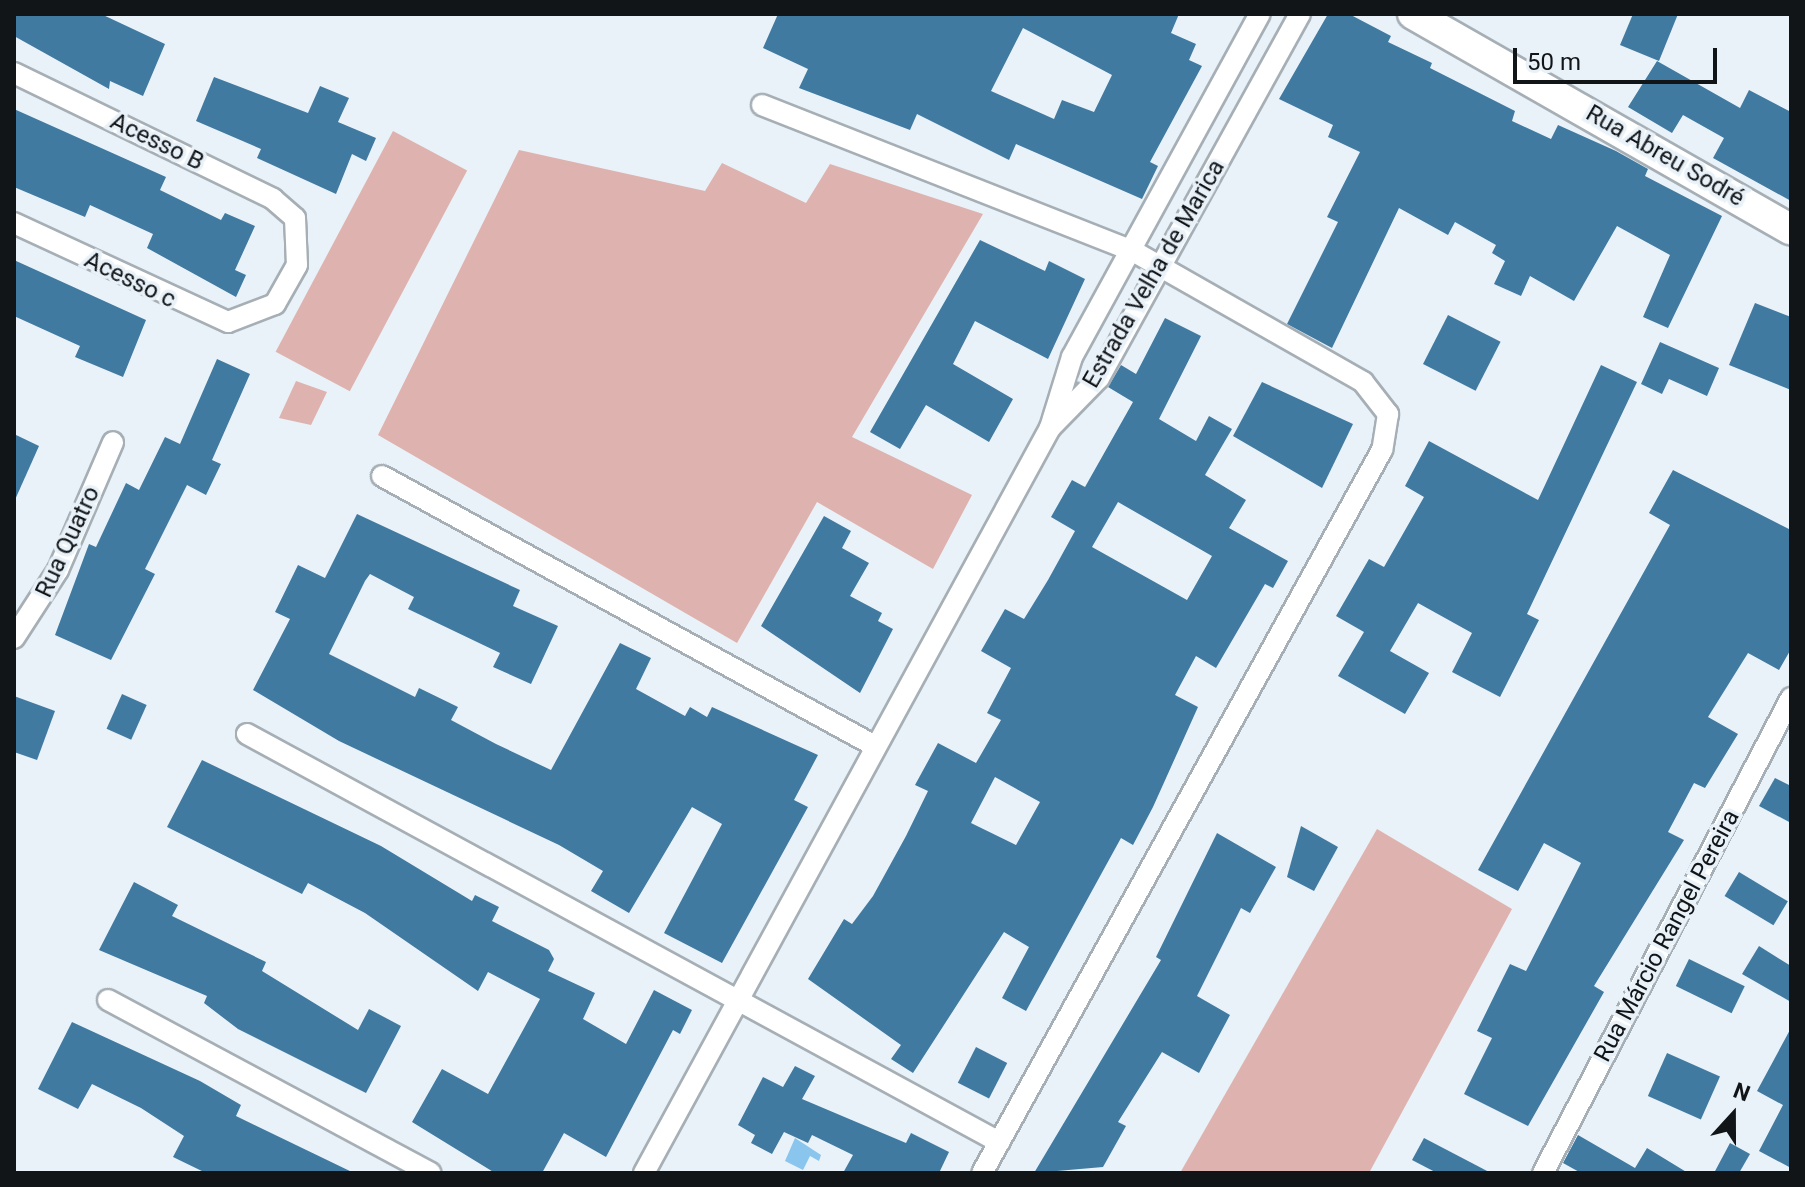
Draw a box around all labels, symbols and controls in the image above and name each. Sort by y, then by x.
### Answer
scale bar [1517,32,1721,82]
text: 50 m [1527,48,1581,76]
street label: Rua Abreu Sodré [1581,99,1749,213]
street label: Acesso B [106,107,208,177]
street label: Estrada Velha de Marica [1077,155,1231,393]
street label: Acesso c [80,246,180,314]
street label: Rua Quatro [30,482,106,602]
street label: Rua Márcio Rangel Pereira [1588,805,1746,1067]
north arrow [1693,1075,1773,1155]
text: N [1730,1078,1754,1107]

